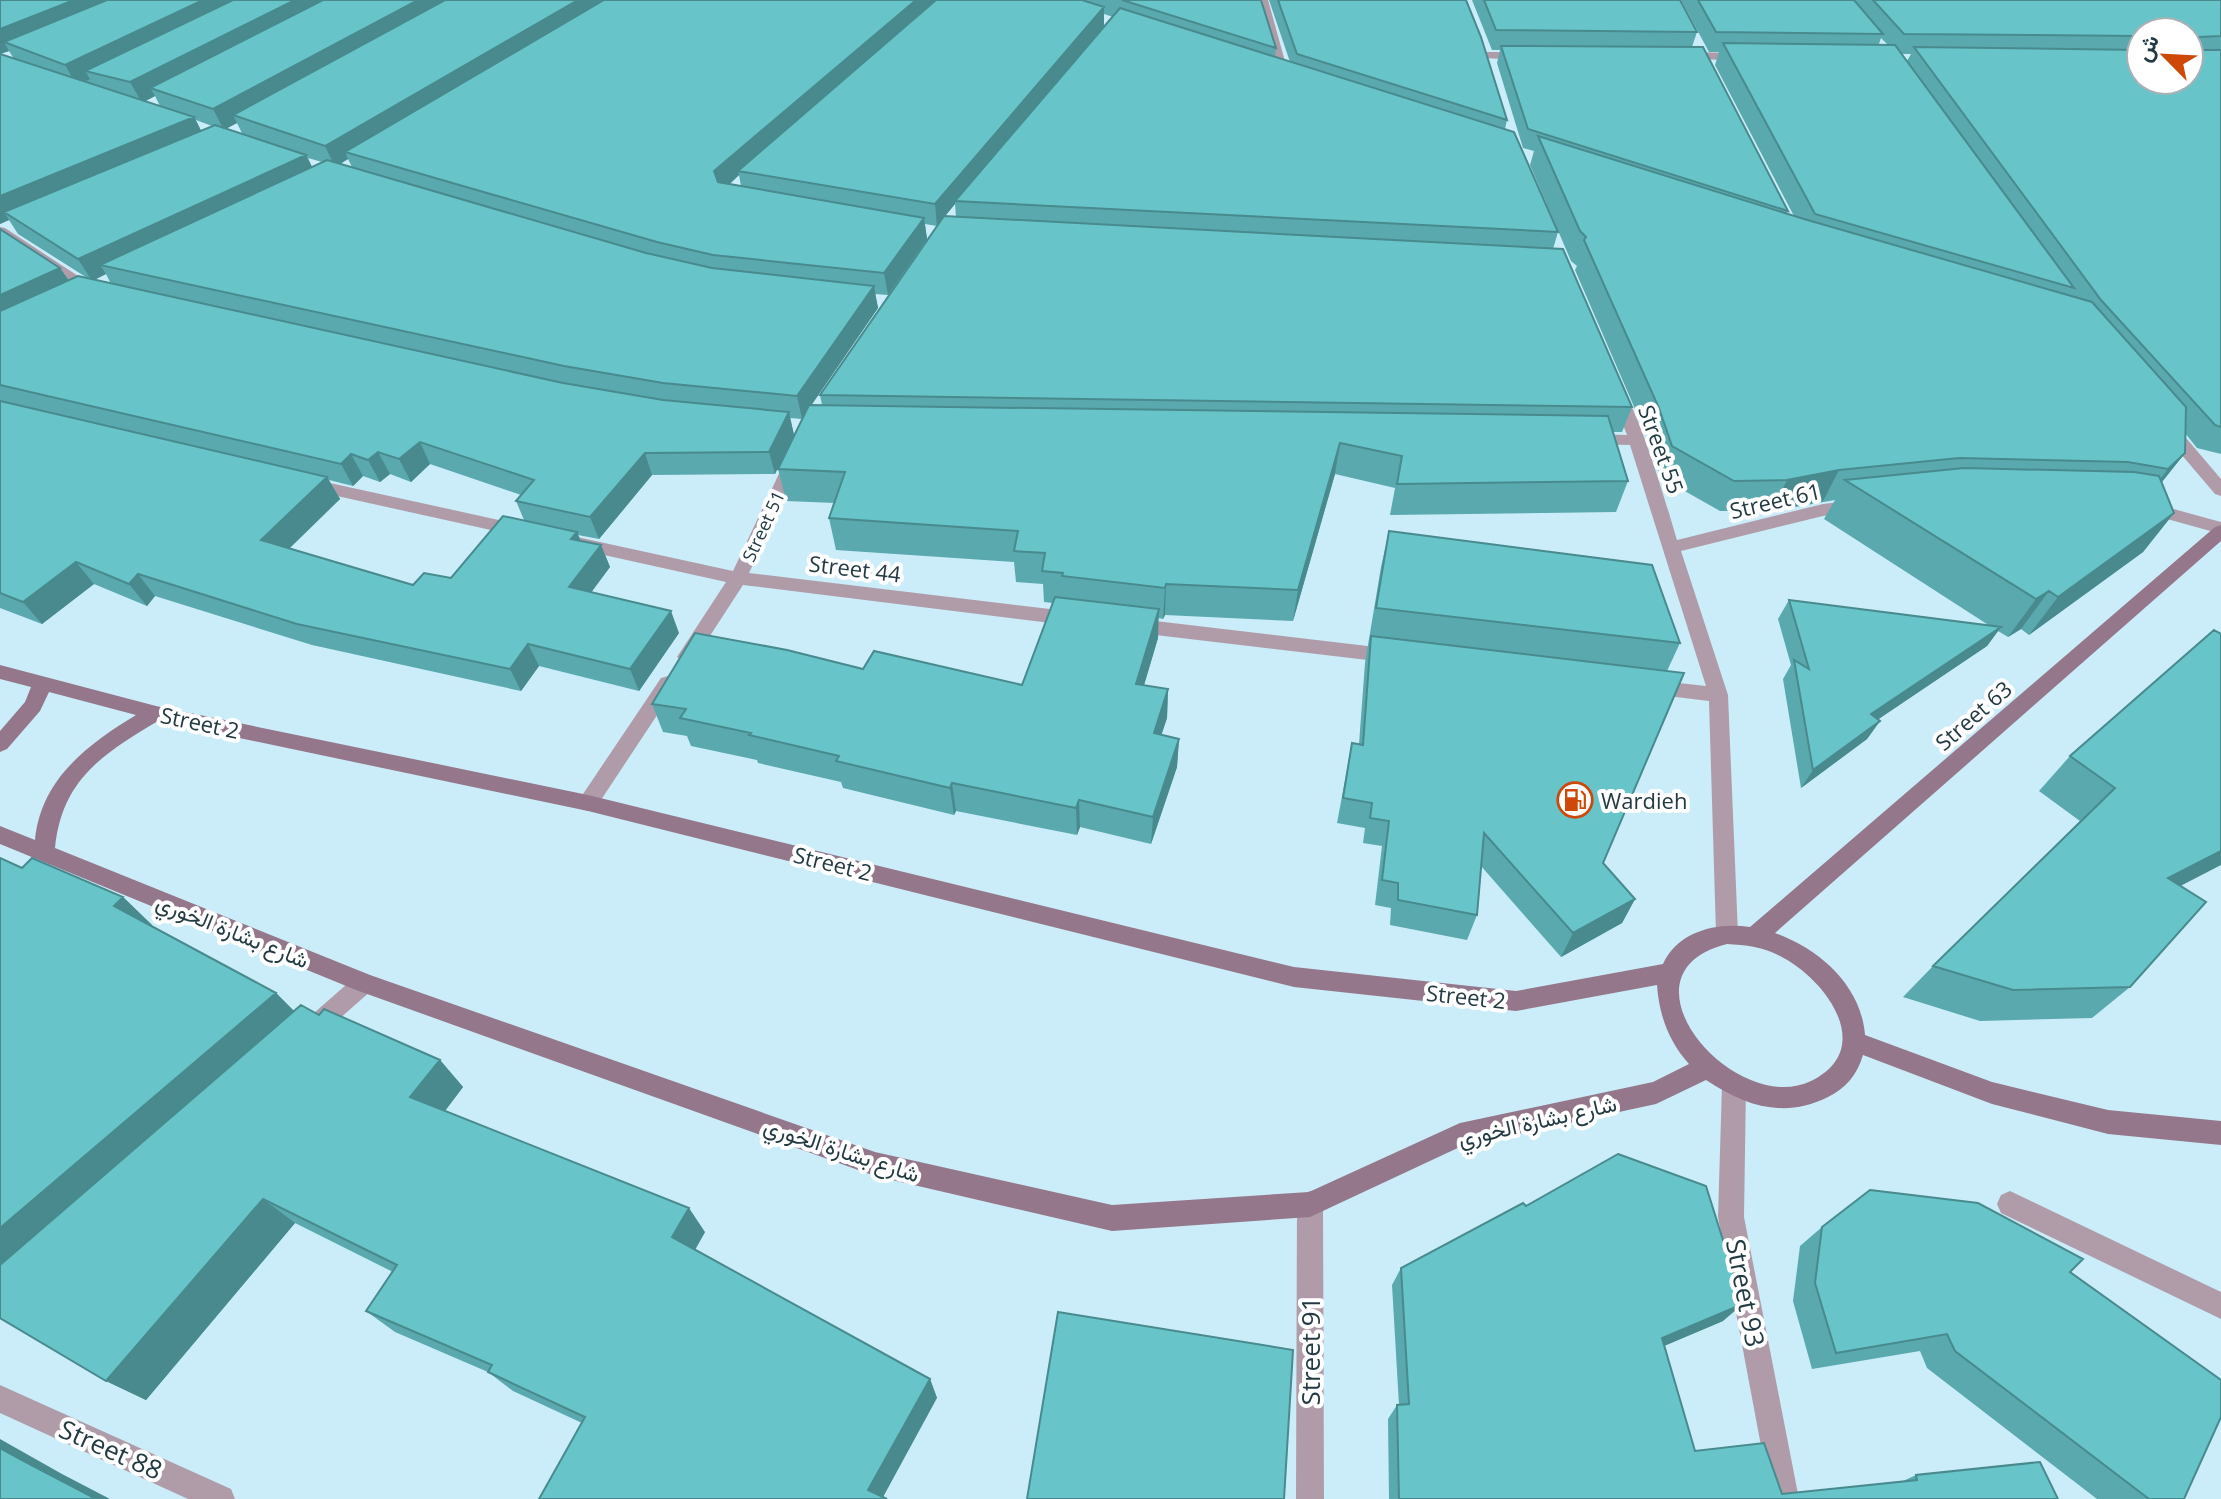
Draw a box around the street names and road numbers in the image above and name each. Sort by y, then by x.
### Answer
street label: Street 55 [1632,400,1692,498]
street label: Street 61 [1727,475,1823,525]
street label: Street 51 [736,487,790,565]
street label: Street 44 [807,547,903,589]
street label: Street 63 [1928,673,2018,757]
street label: Street 2 [158,699,242,745]
street label: Street 2 [791,839,875,887]
street label: شارع بشارة الخوري [150,886,314,979]
street label: Street 2 [1425,977,1507,1015]
street label: شارع بشارة الخوري [1455,1087,1620,1158]
street label: شارع بشارة الخوري [759,1110,924,1193]
street label: Street 93 [1718,1236,1774,1350]
street label: Street 91 [1292,1296,1328,1406]
street label: Street 88 [54,1410,168,1488]

